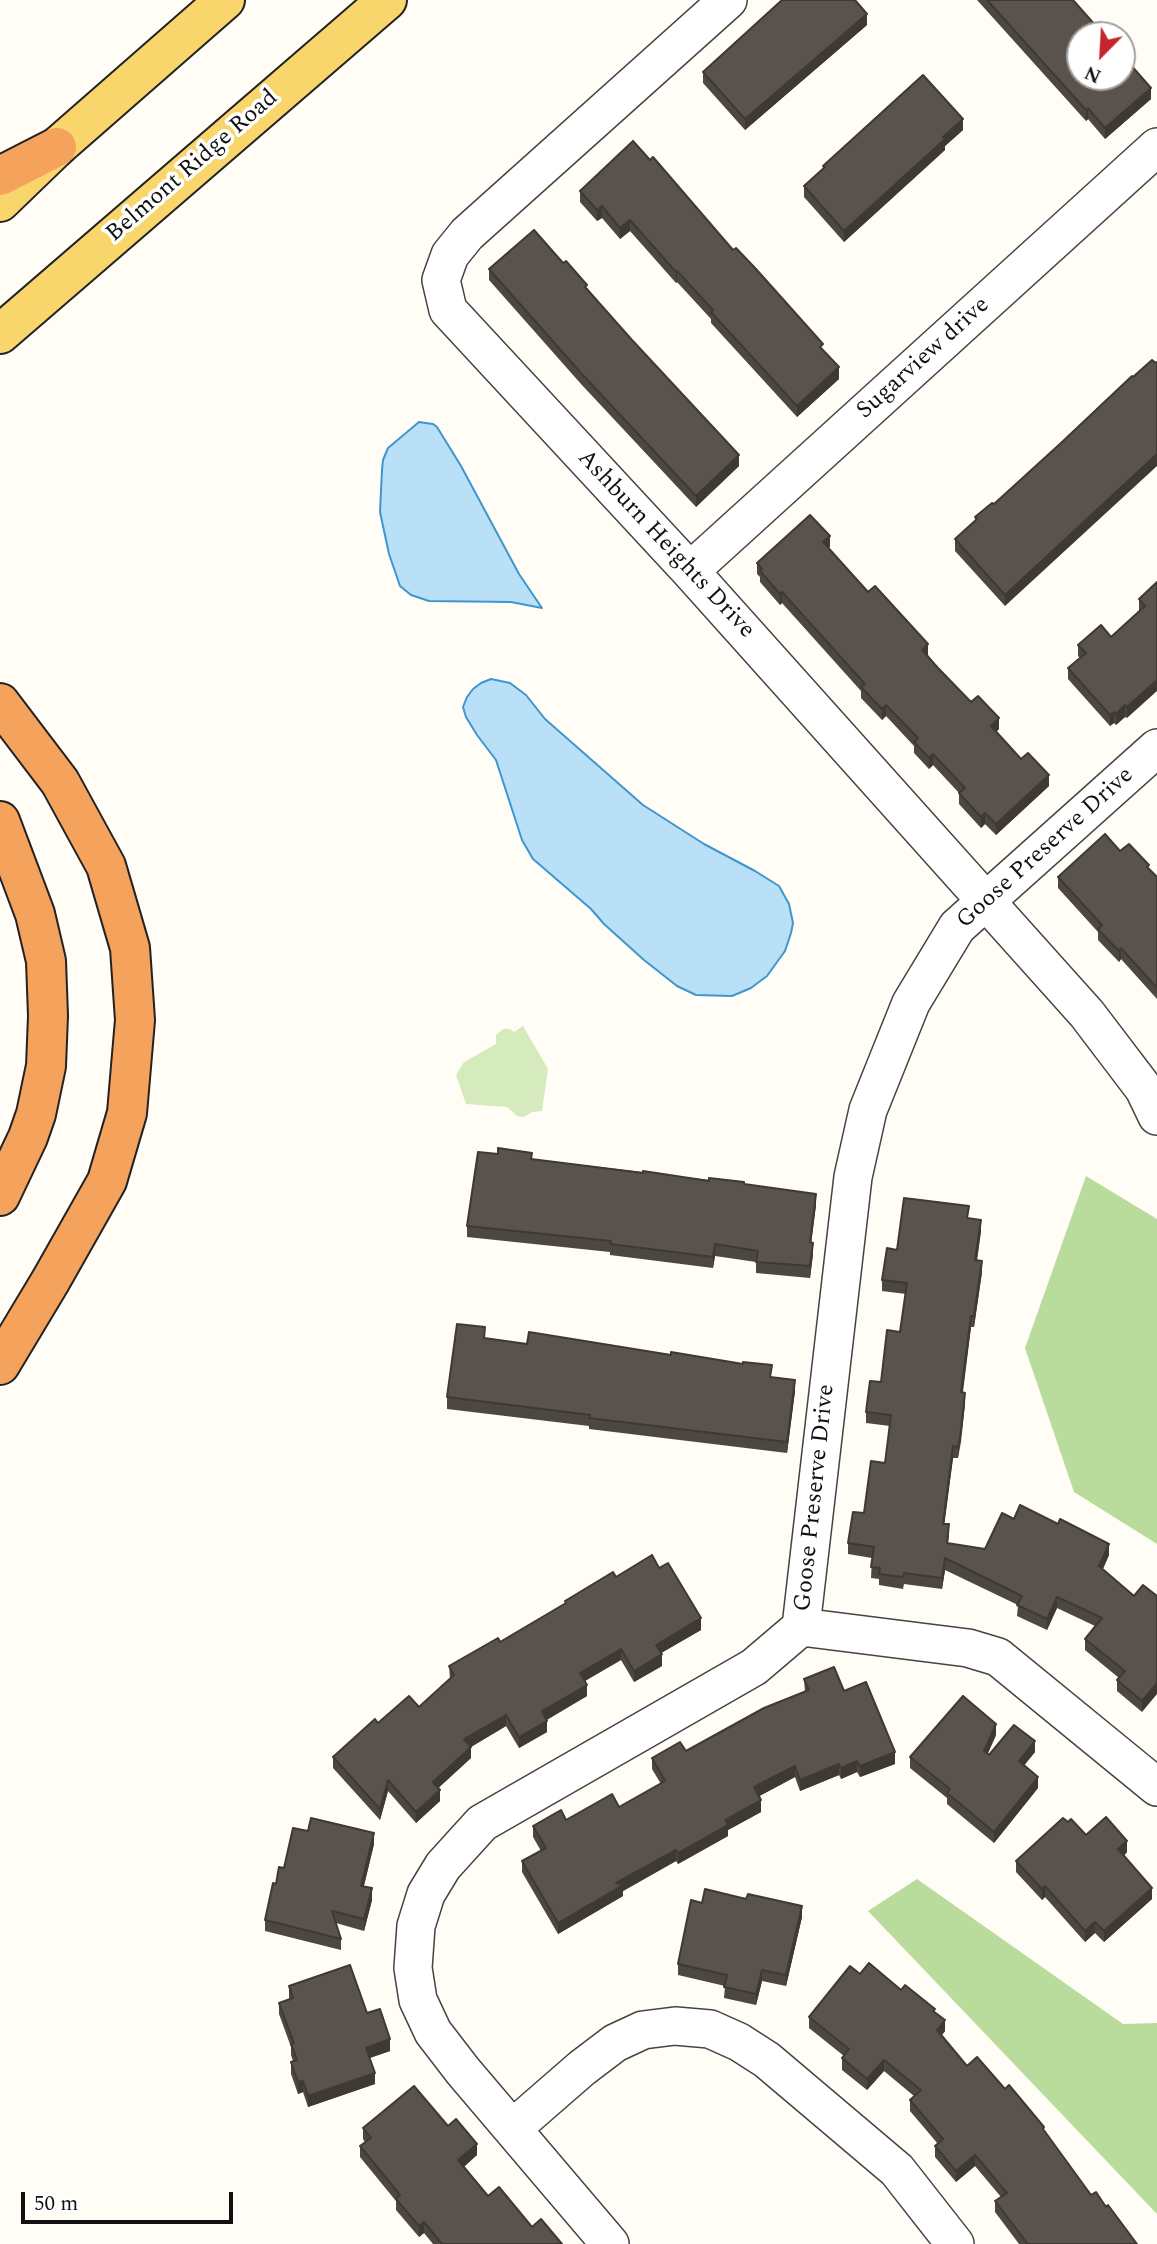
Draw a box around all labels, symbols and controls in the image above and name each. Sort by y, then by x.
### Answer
north arrow [1066,21,1136,91]
text: N [1080,57,1106,90]
street label: Belmont Ridge Road [101,85,285,249]
street label: Sugarview drive [852,292,996,426]
street label: Ashburn Heights Drive [570,445,760,645]
street label: Goose Preserve Drive [952,762,1140,936]
street label: Goose Preserve Drive [790,1383,842,1613]
scale bar [24,2178,236,2222]
text: 50 m [34,2188,78,2220]

